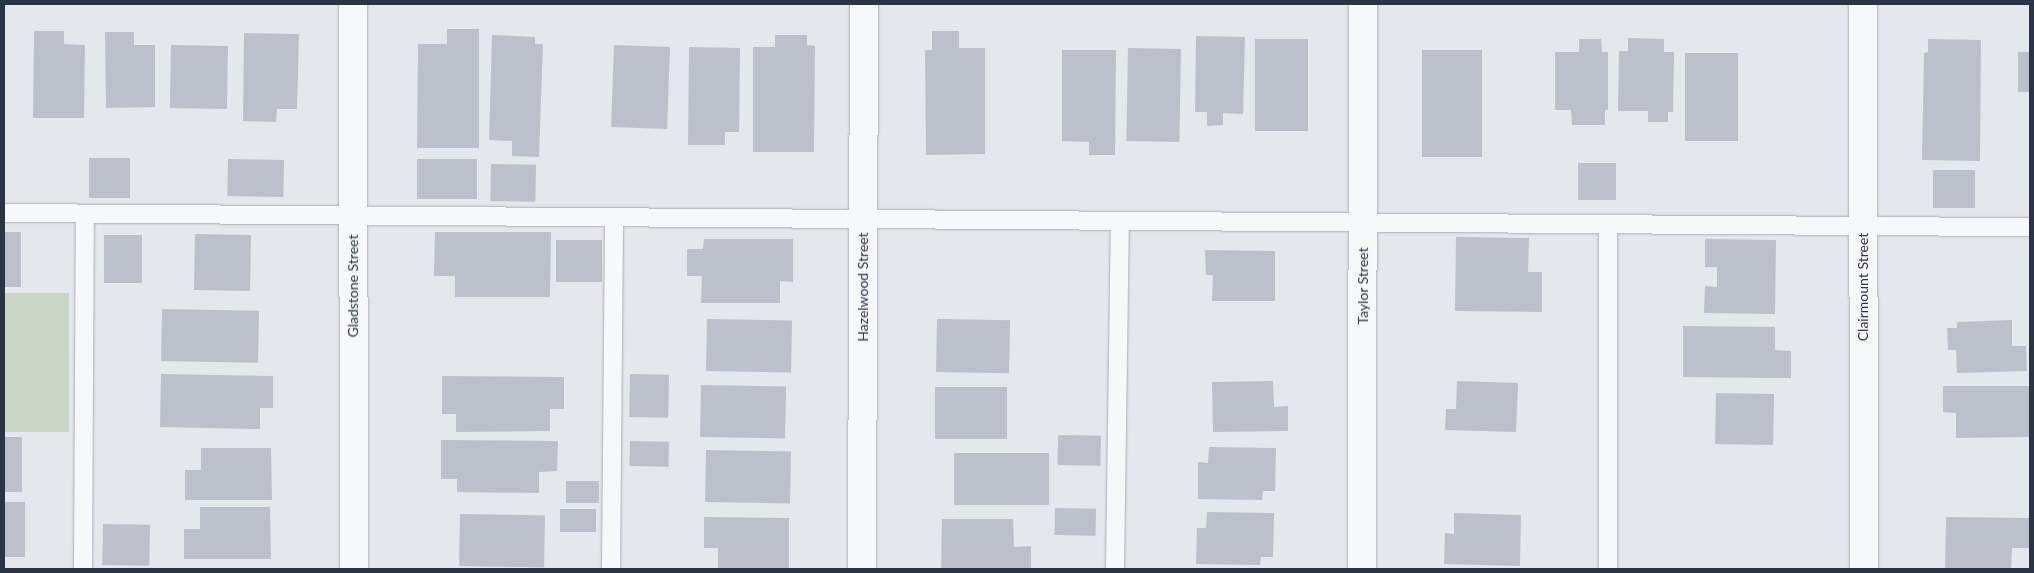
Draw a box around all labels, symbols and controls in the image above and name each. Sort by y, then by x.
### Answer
street label: Hazelwood Street [855,232,871,342]
street label: Clairmount Street [1855,233,1871,341]
street label: Gladstone Street [345,235,361,337]
street label: Taylor Street [1355,247,1371,325]

